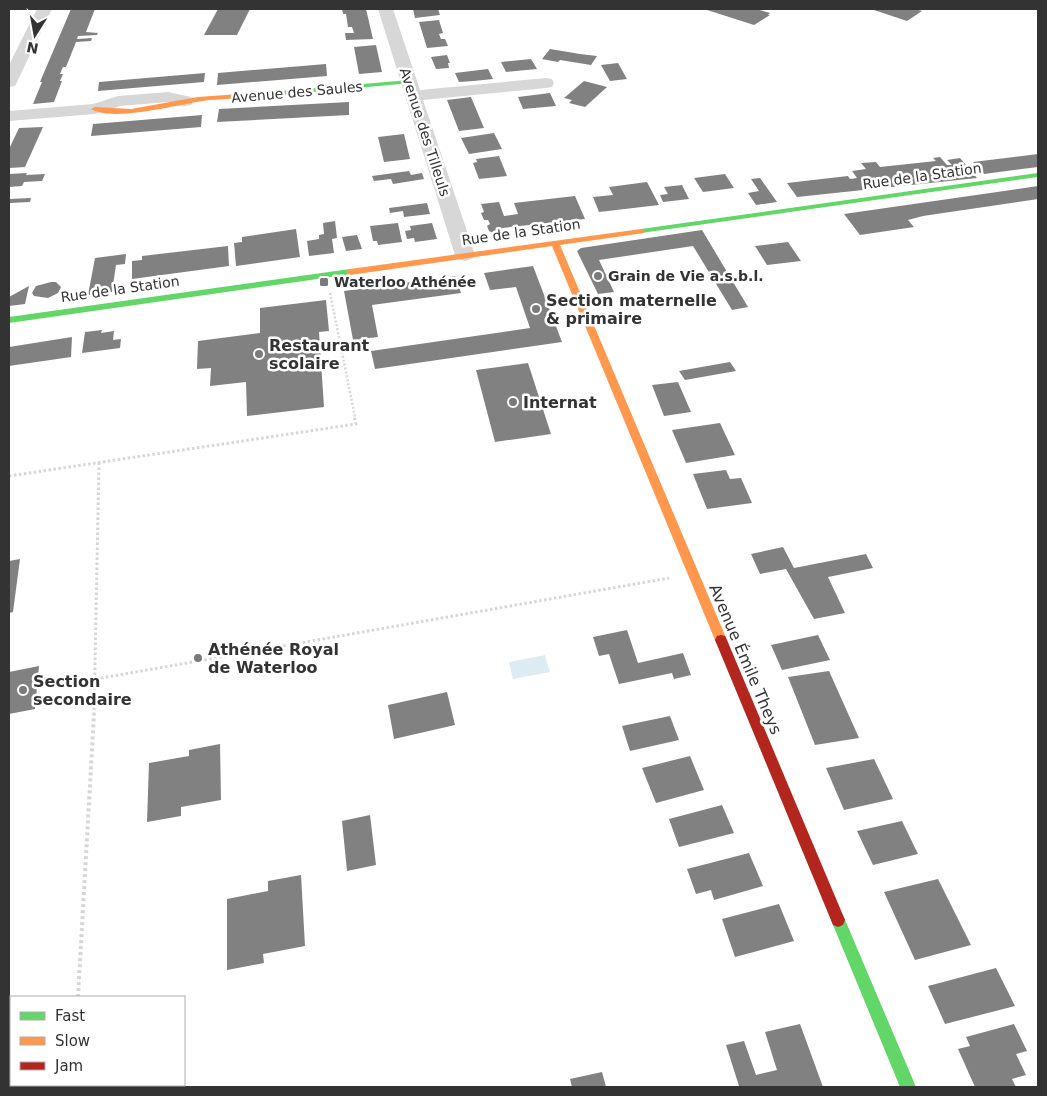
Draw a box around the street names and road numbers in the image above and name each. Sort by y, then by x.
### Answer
street label: Avenue des Tilleuls [397,66,453,198]
street label: Avenue des Saules [231,78,363,106]
street label: Rue de la Station [862,160,982,192]
street label: Rue de la Station [461,216,581,248]
street label: Rue de la Station [60,273,180,305]
street label: Avenue Émile Theys [705,581,786,737]

